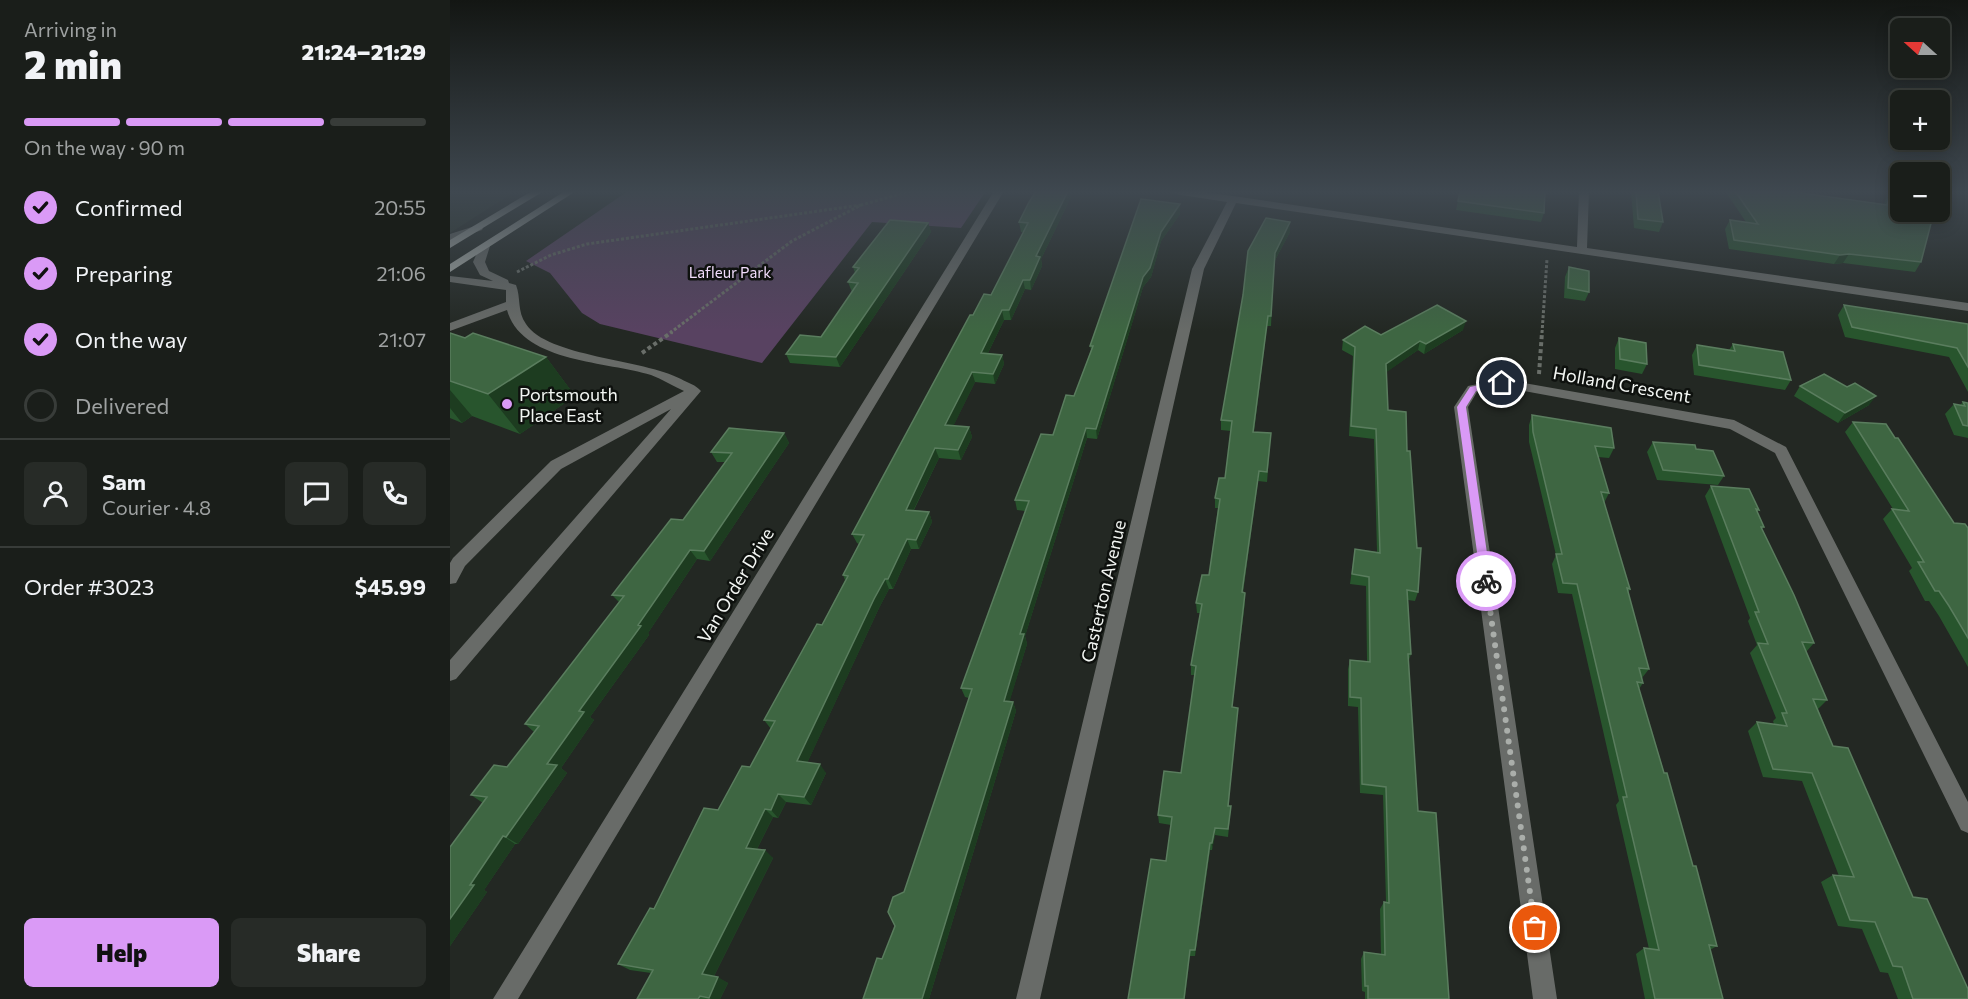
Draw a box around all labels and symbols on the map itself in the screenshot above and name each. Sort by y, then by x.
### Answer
north arrow [1890,18,1950,78]
park label: Lafleur Park [689,263,771,281]
pin [1476,357,1527,408]
street label: Holland Crescent [1551,361,1693,407]
place label: Portsmouth Place East [519,383,618,426]
marker: Portsmouth Place East [500,397,514,411]
street label: Casterton Avenue [1076,518,1130,664]
street label: Van Order Drive [692,524,778,646]
courier [1456,551,1516,611]
pin [1509,902,1560,953]

